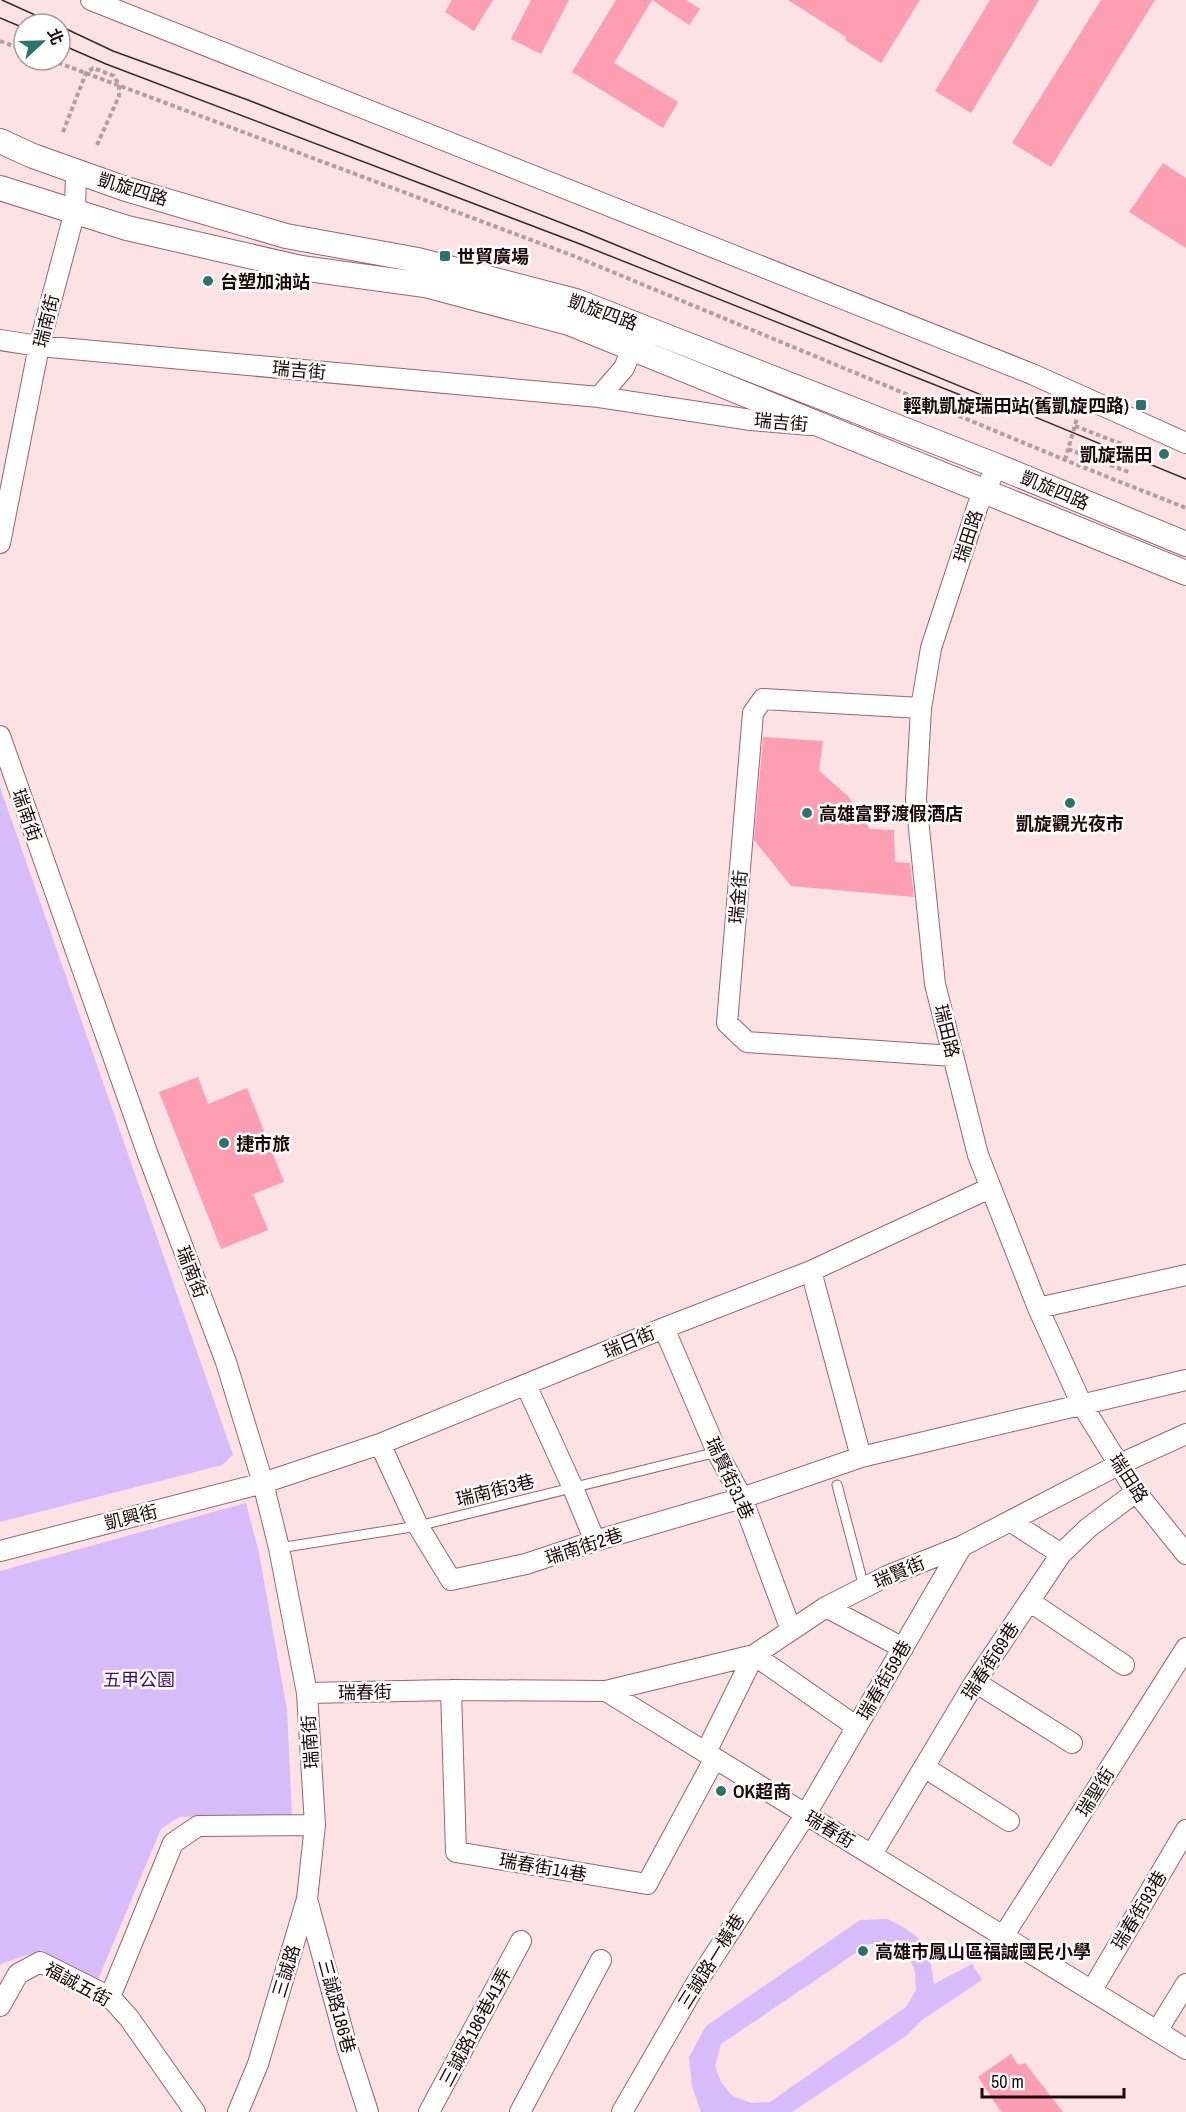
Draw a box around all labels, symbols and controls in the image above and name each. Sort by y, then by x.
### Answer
north arrow [12,12,72,72]
text: 北 [43,25,69,48]
street label: 凱旋四路 [95,167,171,211]
place label: 世貿廣場 [457,244,529,269]
marker: 世貿廣場 [438,249,452,263]
place label: 台塑加油站 [220,269,310,294]
marker: 台塑加油站 [201,274,215,288]
street label: 凱旋四路 [565,288,641,336]
street label: 瑞南街 [27,292,65,350]
street label: 瑞吉街 [271,355,327,385]
place label: 輕軌凱旋瑞田站(舊凱旋四路) [903,393,1129,418]
marker: 輕軌凱旋瑞田站(舊凱旋四路) [1134,398,1148,412]
street label: 瑞吉街 [753,407,809,437]
place label: 凱旋瑞田 [1080,442,1152,467]
marker: 凱旋瑞田 [1157,447,1171,461]
street label: 凱旋四路 [1017,464,1093,516]
street label: 瑞田路 [948,506,988,566]
street label: 瑞南街 [6,785,48,845]
marker: 凱旋觀光夜市 [1063,796,1077,810]
place label: 高雄富野渡假酒店 [819,801,963,826]
marker: 高雄富野渡假酒店 [800,806,814,820]
place label: 凱旋觀光夜市 [1016,811,1124,836]
street label: 瑞金街 [723,869,753,925]
street label: 瑞田路 [928,1002,966,1060]
place label: 捷市旅 [236,1131,290,1156]
marker: 捷市旅 [217,1136,231,1150]
street label: 瑞南街 [171,1242,213,1302]
street label: 瑞日街 [599,1320,659,1364]
street label: 瑞賢街31巷 [700,1433,760,1523]
street label: 瑞田路 [1104,1449,1154,1507]
street label: 瑞南街3巷 [453,1468,537,1512]
street label: 凱興街 [102,1498,160,1536]
street label: 瑞南街2巷 [542,1522,626,1570]
street label: 瑞賢街 [869,1550,929,1594]
street label: 瑞春街69巷 [955,1617,1025,1705]
street label: 瑞春街59巷 [851,1635,917,1725]
park label: 五甲公園 [103,1667,175,1692]
street label: 瑞春街 [338,1679,392,1705]
street label: 瑞南街 [296,1714,324,1770]
street label: 瑞聖街 [1070,1762,1120,1822]
place label: OK超商 [733,1779,791,1804]
marker: OK超商 [714,1784,728,1798]
street label: 瑞春街 [800,1804,860,1854]
street label: 瑞春街14巷 [497,1847,589,1887]
street label: 瑞春街93巷 [1106,1866,1172,1954]
street label: 三誠路一橫巷 [672,1909,750,2013]
place label: 高雄市鳳山區福誠國民小學 [875,1939,1091,1964]
street label: 三誠路 [266,1942,306,2000]
marker: 高雄市鳳山區福誠國民小學 [856,1944,870,1958]
street label: 福誠五街 [40,1956,116,2012]
street label: 三誠路186巷 [312,1956,362,2056]
street label: 三誠路186巷41弄 [433,1963,517,2091]
scale bar [982,2061,1124,2099]
text: 50 m [991,2069,1024,2094]

